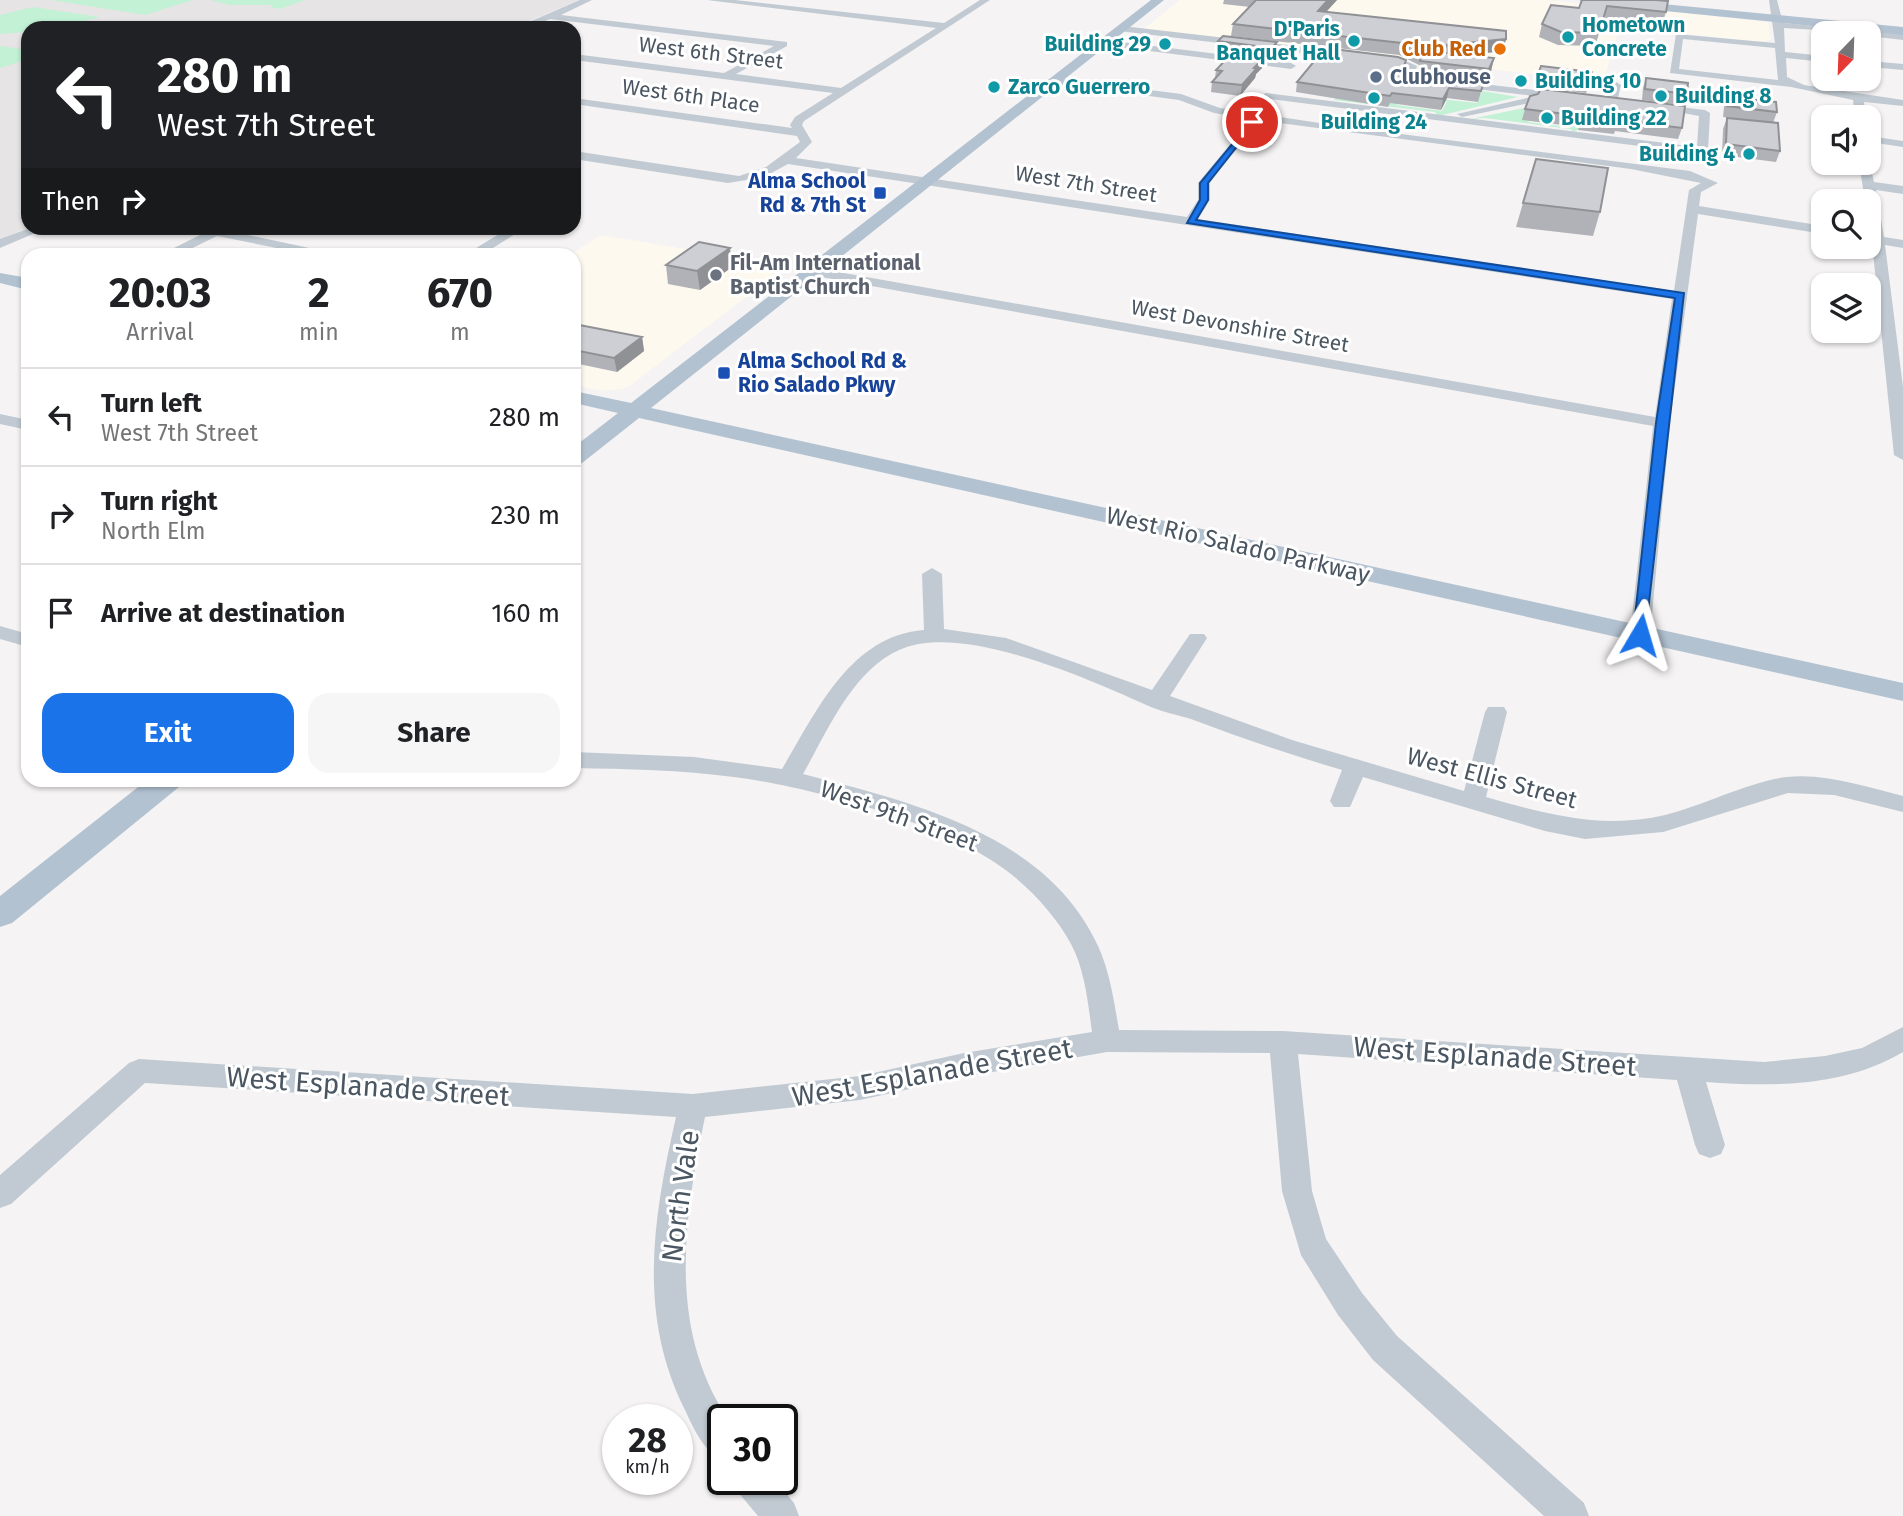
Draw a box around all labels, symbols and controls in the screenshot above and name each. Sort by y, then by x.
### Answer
place label: Hometown Concrete [1582,12,1685,62]
place label: D'Paris Banquet Hall [1216,16,1341,66]
north arrow [1811,21,1881,91]
map controls [1811,21,1881,343]
marker: Hometown Concrete [1560,29,1576,45]
street label: West 6th Street [637,31,785,75]
place label: Building 29 [1044,31,1151,57]
marker: D'Paris Banquet Hall [1346,33,1362,49]
marker: Building 29 [1157,36,1173,52]
place label: Club Red [1402,36,1486,62]
marker: Club Red [1492,41,1508,57]
text: 280 m [157,46,293,105]
icon: left [42,49,133,140]
place label: Clubhouse [1390,64,1491,90]
place label: Building 10 [1535,68,1641,94]
marker: Clubhouse [1368,69,1384,85]
street label: West 6th Place [621,73,761,119]
marker: Building 10 [1513,73,1529,89]
place label: Zarco Guerrero [1008,74,1150,100]
marker: Zarco Guerrero [986,79,1002,95]
place label: Building 8 [1675,83,1771,109]
marker: Building 8 [1653,88,1669,104]
marker: Building 24 [1366,90,1382,106]
pin [1222,92,1282,152]
icon: arrive [1233,103,1271,141]
place label: Building 22 [1561,105,1667,131]
button: sound [1811,105,1881,175]
text: West 7th Street [157,106,375,144]
place label: Building 24 [1321,109,1427,135]
marker: Building 22 [1539,110,1555,126]
place label: Building 4 [1639,141,1735,167]
marker: Building 4 [1741,146,1757,162]
street label: West 7th Street [1013,160,1159,208]
place label: Alma School Rd & 7th St [747,168,867,218]
icon: right [114,182,152,220]
marker: Alma School Rd & 7th St [872,185,888,201]
text: Then [42,186,100,217]
button: search [1811,189,1881,259]
place label: Fil-Am International Baptist Church [730,250,921,300]
marker: Fil-Am International Baptist Church [708,267,724,283]
text: 20:03 [109,268,211,318]
text: 2 [308,268,330,318]
text: 670 [427,268,493,318]
button: layers [1811,273,1881,343]
street label: West Devonshire Street [1129,294,1351,358]
text: Arrival [126,318,194,346]
text: min [299,318,339,346]
text: m [450,318,470,346]
place label: Alma School Rd & Rio Salado Pkwy [737,348,907,398]
marker: Alma School Rd & Rio Salado Pkwy [716,365,732,381]
text: Turn left [101,388,202,419]
icon: left [42,398,80,436]
text: 280 m [489,402,560,433]
text: West 7th Street [101,419,258,447]
text: Turn right [101,486,218,517]
icon: right [42,496,80,534]
text: 230 m [491,500,560,531]
street label: West Rio Salado Parkway [1103,501,1373,589]
text: North Elm [101,517,206,545]
icon: arrive [42,594,80,632]
text: Arrive at destination [101,598,345,629]
text: 160 m [491,598,560,629]
position arrow [1603,598,1677,672]
button: Exit [42,693,294,773]
button: Share [308,693,560,773]
street label: West Ellis Street [1404,742,1580,814]
street label: West 9th Street [816,775,982,858]
street label: West Esplanade Street [1352,1030,1638,1083]
street label: West Esplanade Street [790,1031,1075,1113]
street label: West Esplanade Street [225,1060,511,1113]
street label: North Vale [655,1128,706,1264]
speed limit sign: 30 [707,1404,798,1495]
text: 28 [628,1419,667,1461]
text: km/h [625,1456,670,1478]

